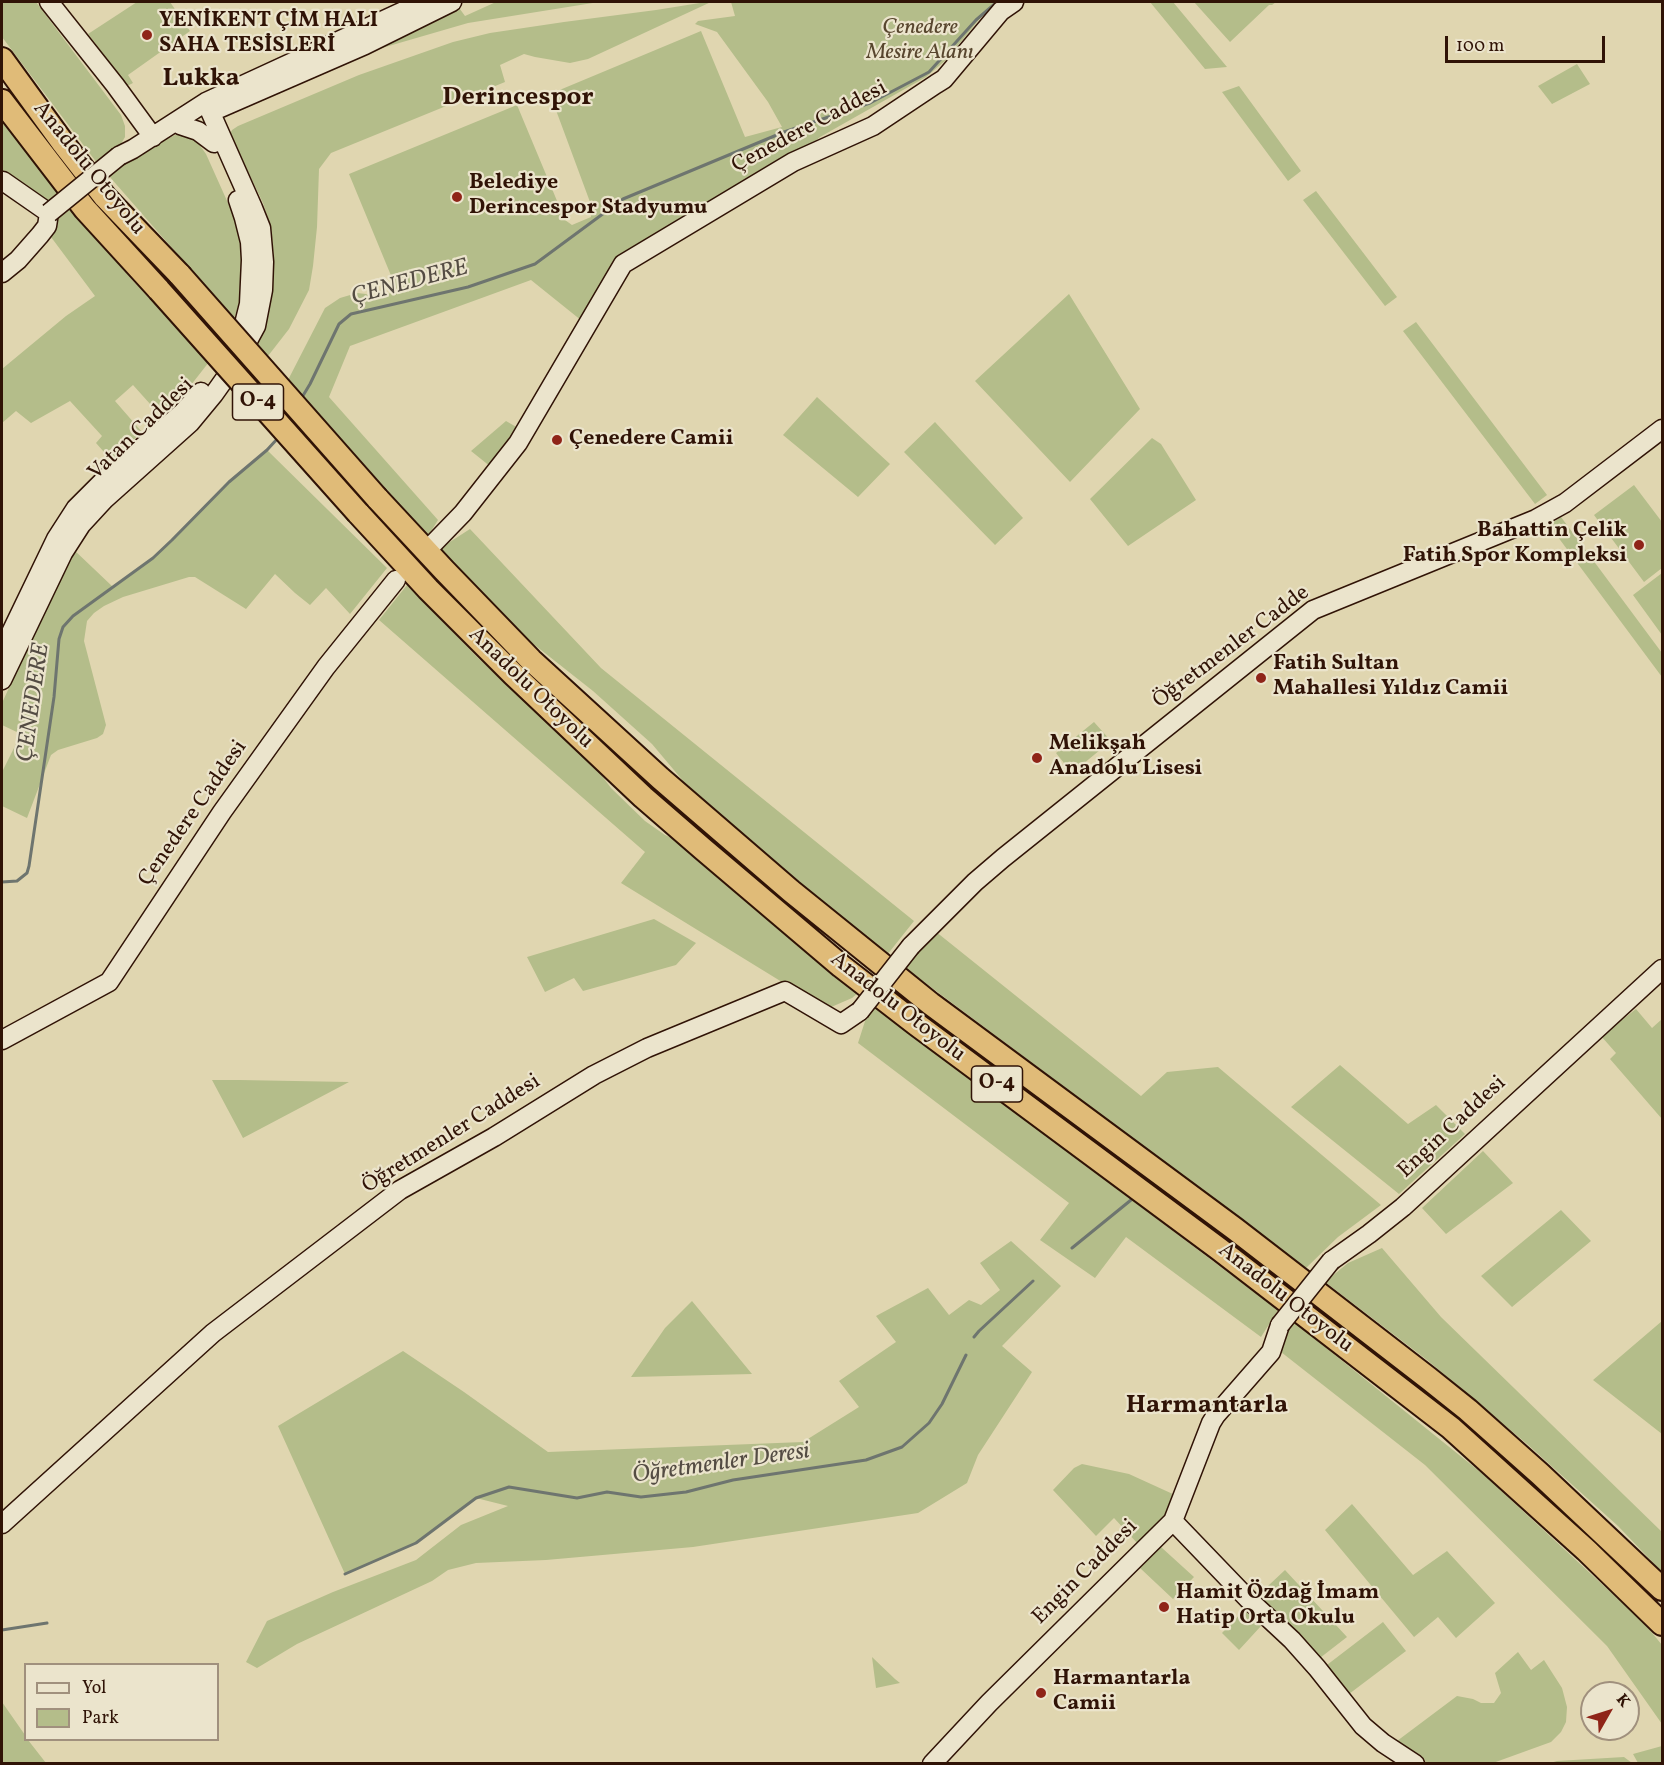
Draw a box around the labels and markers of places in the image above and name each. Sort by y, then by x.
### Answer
place label: YENİKENT ÇİM HALI SAHA TESİSLERİ [159,9,378,60]
marker: YENİKENT ÇİM HALI SAHA TESİSLERİ [140,28,154,42]
place label: Belediye Derincespor Stadyumu [469,171,707,222]
marker: Belediye Derincespor Stadyumu [450,190,464,204]
place label: Çenedere Camii [569,427,733,453]
marker: Çenedere Camii [550,433,564,447]
place label: Bahattin Çelik Fatih Spor Kompleksi [1403,519,1627,570]
marker: Bahattin Çelik Fatih Spor Kompleksi [1632,538,1646,552]
place label: Fatih Sultan Mahallesi Yıldız Camii [1273,652,1508,704]
marker: Fatih Sultan Mahallesi Yıldız Camii [1254,671,1268,685]
place label: Melikşah Anadolu Lisesi [1049,732,1202,784]
marker: Melikşah Anadolu Lisesi [1030,751,1044,765]
place label: Hamit Özdağ İmam Hatip Orta Okulu [1176,1581,1379,1633]
marker: Hamit Özdağ İmam Hatip Orta Okulu [1157,1600,1171,1614]
place label: Harmantarla Camii [1053,1667,1190,1718]
marker: Harmantarla Camii [1034,1686,1048,1700]

